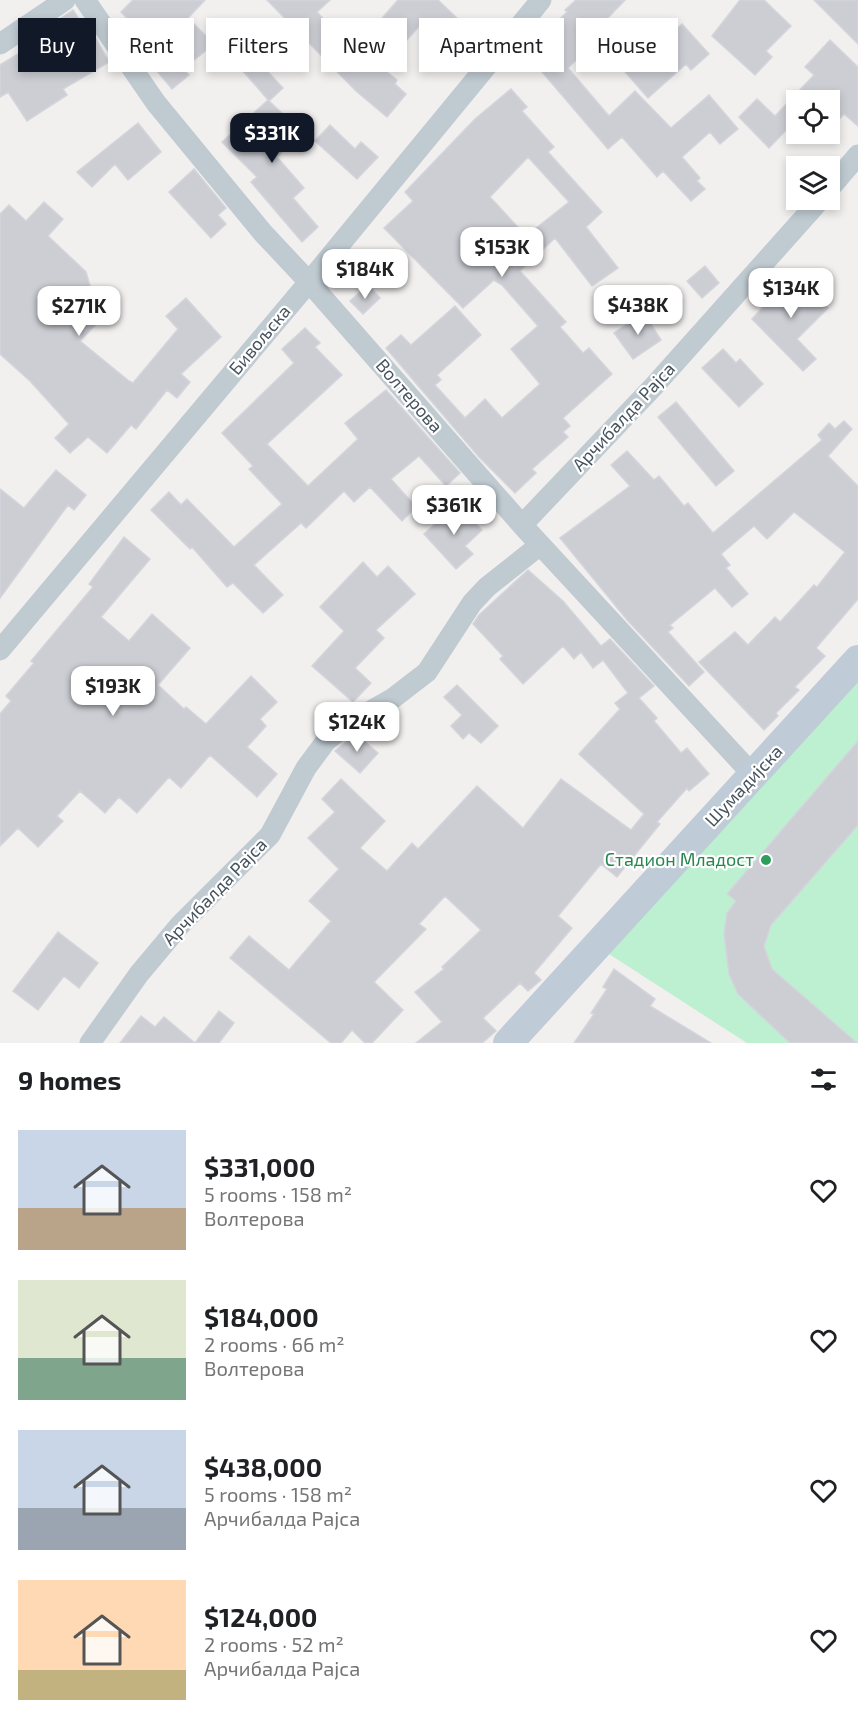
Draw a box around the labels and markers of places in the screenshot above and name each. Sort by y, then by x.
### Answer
pin: $331K [230,113,314,164]
pin: $153K [460,227,544,278]
pin: $184K [323,249,407,300]
pin: $134K [749,268,833,319]
pin: $438K [596,285,680,336]
pin: $271K [37,286,121,337]
pin: $361K [412,485,496,536]
pin: $193K [71,666,155,717]
pin: $124K [315,702,399,753]
place label: Стадион Младост [605,848,754,870]
marker: Стадион Младост [759,853,773,867]

